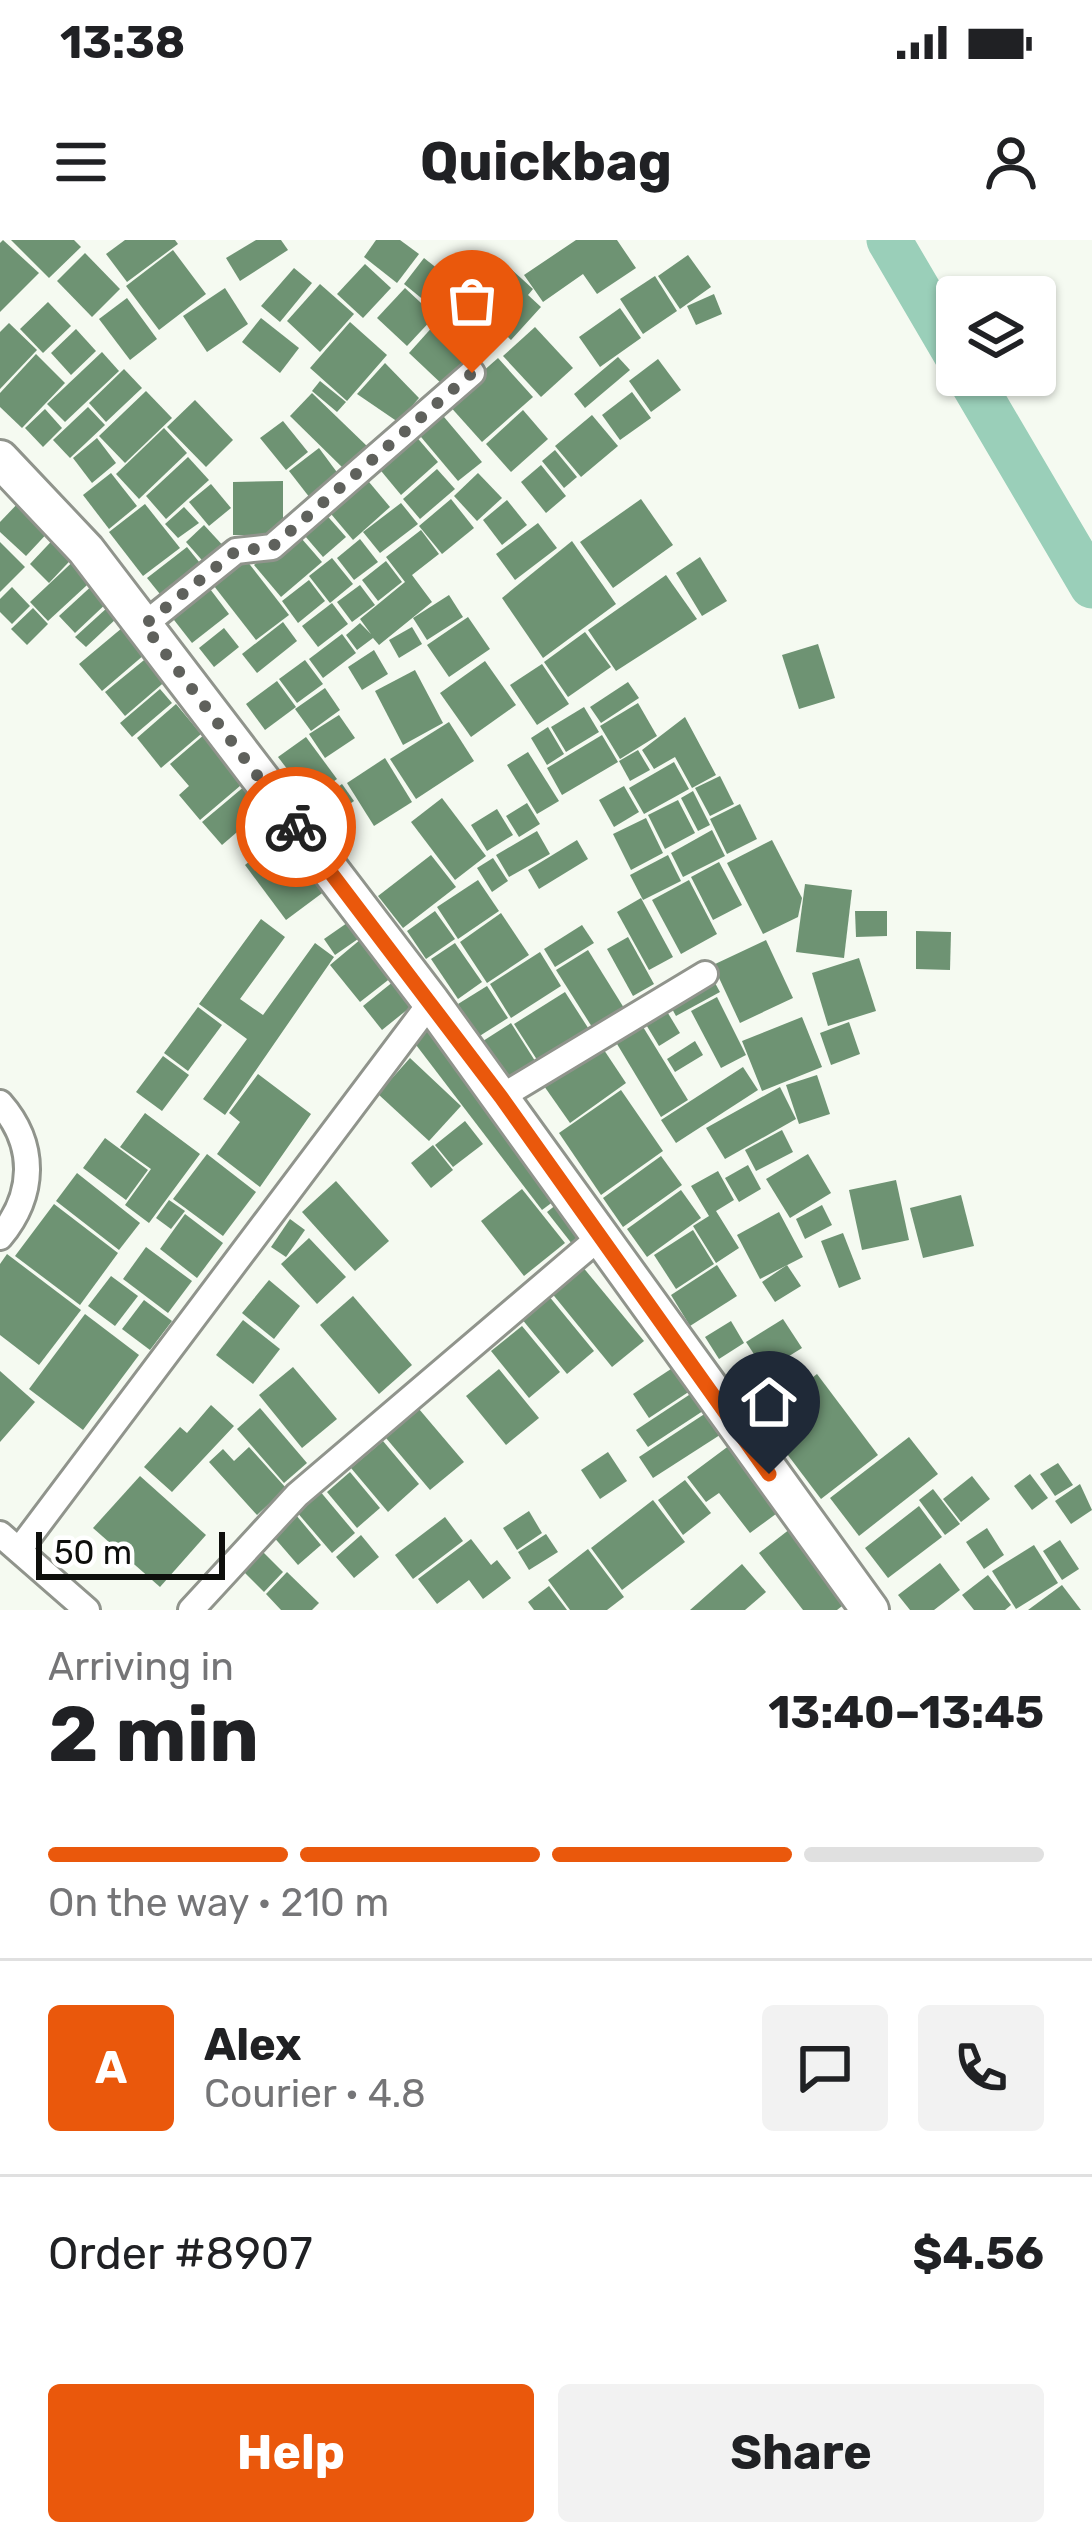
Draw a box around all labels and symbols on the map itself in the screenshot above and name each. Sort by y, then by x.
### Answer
pin [421,250,523,373]
courier [236,767,356,887]
pin [718,1351,820,1474]
scale bar [36,1526,225,1579]

